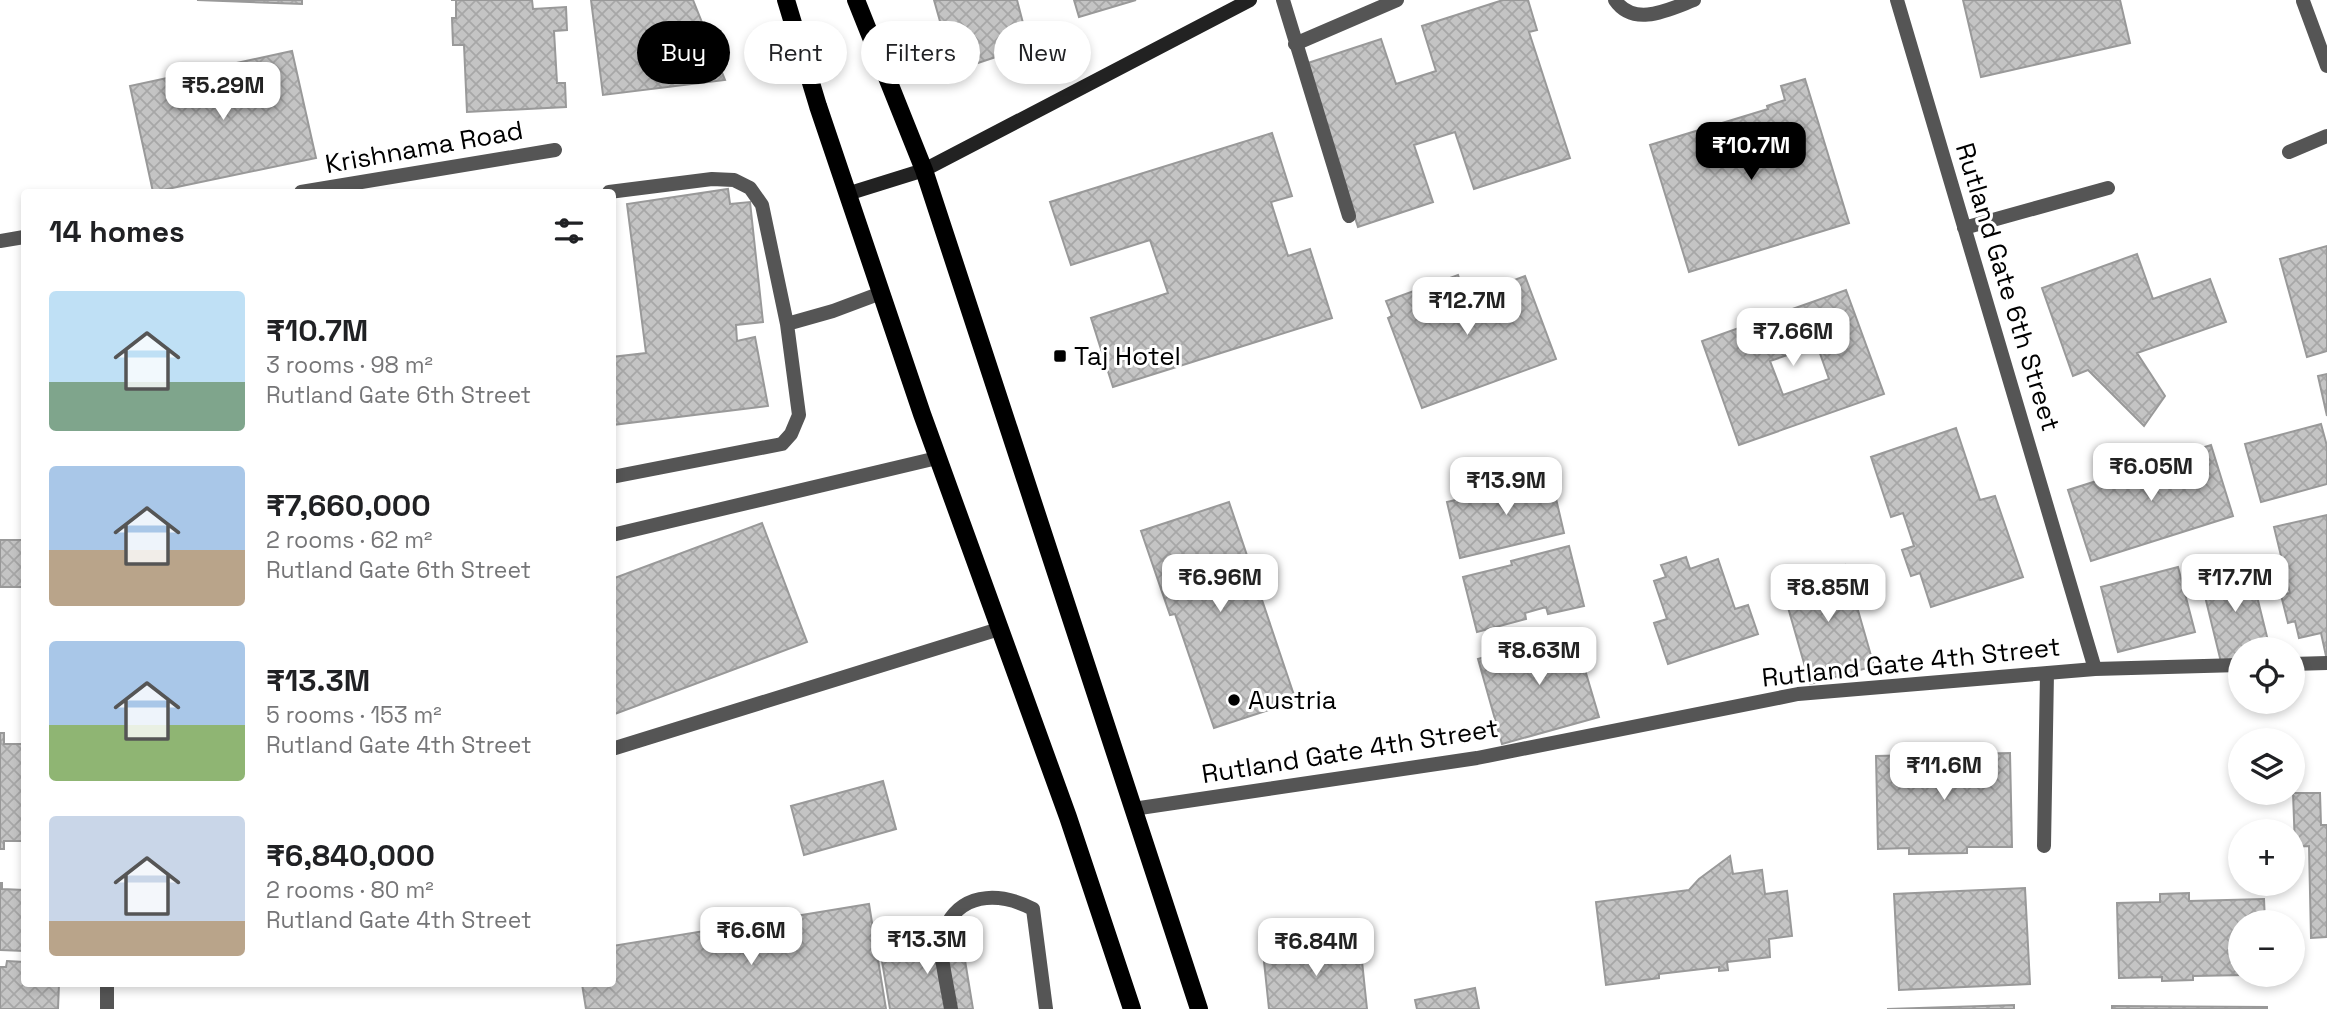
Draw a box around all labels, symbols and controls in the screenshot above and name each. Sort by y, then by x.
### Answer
chip: Buy [637,21,730,84]
chip: Rent [744,21,847,84]
chip: Filters [861,21,980,84]
chip: New [994,21,1091,84]
pin: ₹5.29M [166,62,280,122]
text: ₹5.29M [181,70,265,100]
street label: Krishnama Road [322,113,526,181]
pin: ₹10.7M [1694,122,1808,182]
text: ₹10.7M [1712,130,1790,160]
street label: Rutland Gate 6th Street [1948,139,2068,435]
text: 14 homes [49,212,185,251]
icon: filters [550,212,588,250]
pin: ₹12.7M [1410,278,1524,337]
text: ₹12.7M [1428,285,1506,315]
pin: ₹7.66M [1736,308,1850,368]
text: ₹10.7M [266,311,368,350]
text: ₹7.66M [1753,316,1833,346]
icon: home [105,319,189,403]
place label: Taj Hotel [1074,339,1181,373]
marker: Taj Hotel [1052,348,1068,364]
text: 3 rooms · 98 m² [266,350,433,380]
text: Rutland Gate 6th Street [266,380,531,410]
pin: ₹6.05M [2094,444,2208,503]
text: ₹6.05M [2109,451,2193,481]
pin: ₹13.9M [1449,458,1563,517]
text: ₹13.9M [1466,465,1546,495]
text: ₹7,660,000 [266,486,431,525]
icon: home [105,494,189,578]
text: 2 rooms · 62 m² [266,525,432,555]
pin: ₹6.96M [1163,554,1277,614]
pin: ₹17.7M [2178,554,2292,614]
text: Rutland Gate 6th Street [266,555,531,585]
text: ₹6.96M [1178,562,1262,592]
text: ₹17.7M [2198,562,2272,592]
pin: ₹8.85M [1771,564,1885,624]
text: ₹8.85M [1787,572,1869,602]
pin: ₹8.63M [1482,628,1596,687]
street label: Rutland Gate 4th Street [1760,629,2062,695]
text: ₹8.63M [1497,635,1581,665]
map controls [2228,637,2305,987]
button: locate [2228,637,2305,714]
text: ₹13.3M [266,661,370,700]
icon: home [105,669,189,753]
place label: Austria [1248,683,1337,717]
marker: Austria [1226,692,1242,708]
text: 5 rooms · 153 m² [266,700,442,730]
street label: Rutland Gate 4th Street [1199,711,1501,791]
button: layers [2228,728,2305,805]
text: Rutland Gate 4th Street [266,730,531,760]
pin: ₹11.6M [1887,742,2001,802]
text: ₹11.6M [1906,750,1982,780]
button: + [2228,819,2305,896]
text: ₹6,840,000 [266,836,435,875]
icon: home [105,844,189,928]
text: 2 rooms · 80 m² [266,875,434,905]
text: Rutland Gate 4th Street [266,905,531,935]
pin: ₹6.6M [702,908,800,967]
button: − [2228,910,2305,987]
text: ₹6.6M [716,915,786,945]
pin: ₹13.3M [870,916,984,976]
pin: ₹6.84M [1259,918,1373,978]
text: ₹13.3M [887,924,967,954]
text: ₹6.84M [1274,926,1358,956]

